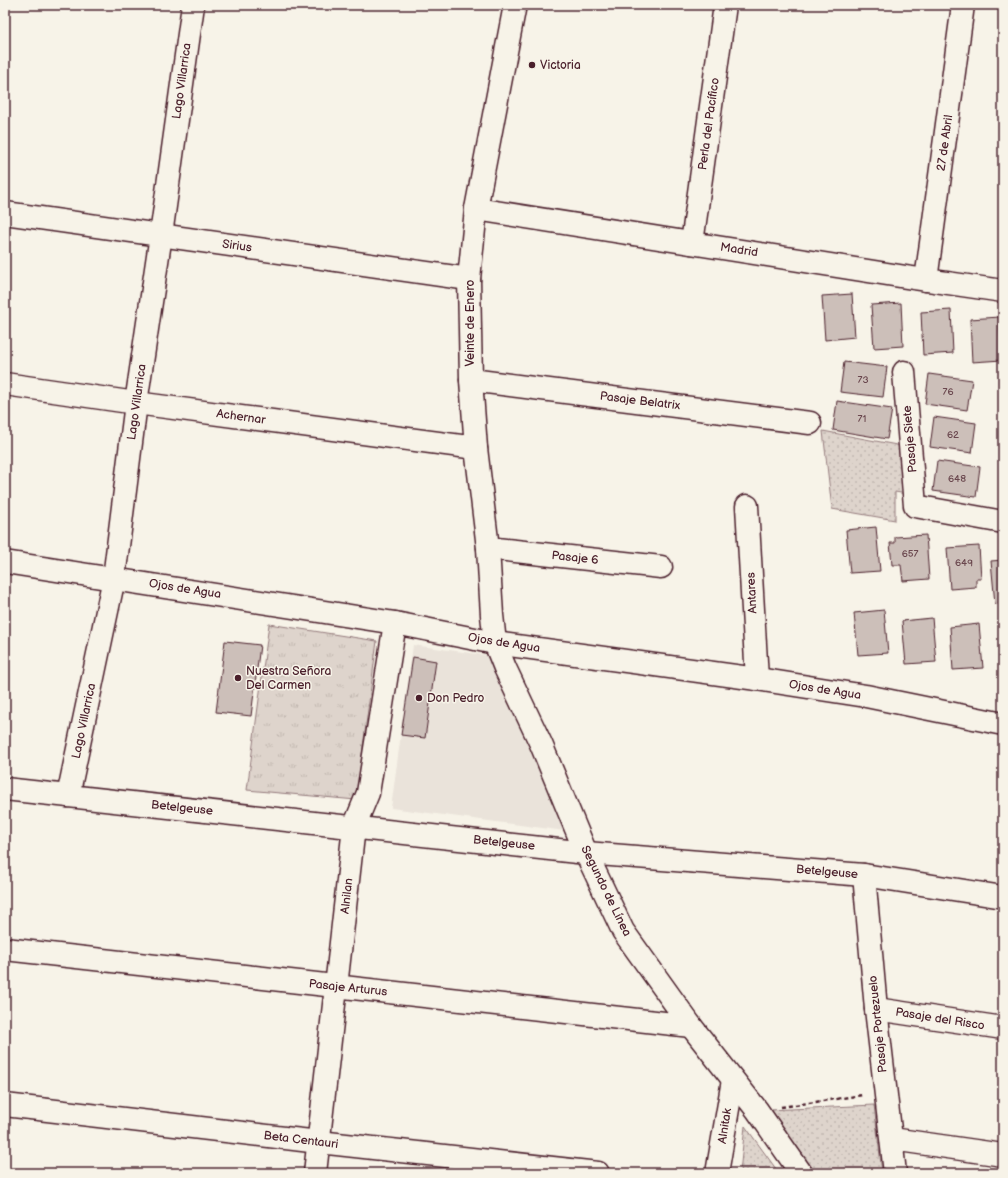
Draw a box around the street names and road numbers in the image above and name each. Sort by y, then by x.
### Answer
street label: Lago Villarrica [169,42,195,120]
street label: Perla del Pacífico [695,77,723,171]
street label: 27 de Abril [934,114,956,172]
street label: Sirius [221,236,253,256]
street label: Madrid [719,240,759,260]
street label: Veinte de Enero [463,279,478,366]
street label: Lago Villarrica [124,363,150,441]
street label: Pasaje Belatrix [599,389,681,413]
street label: Pasaje Siete [900,405,920,473]
street label: Achernar [215,406,267,428]
street label: Pasaje 6 [551,548,599,568]
street label: Antares [743,572,761,614]
street label: Ojos de Agua [148,576,222,602]
street label: Ojos de Agua [467,630,541,656]
street label: Ojos de Agua [788,677,862,703]
street label: Lago Villarrica [69,682,99,760]
street label: Betelgeuse [150,797,214,819]
street label: Betelgeuse [472,832,536,854]
street label: Segundo de Línea [577,843,635,939]
street label: Betelgeuse [795,862,859,882]
street label: Alnilan [338,877,356,915]
street label: Pasaje Portezuelo [865,975,891,1073]
street label: Pasaje Arturus [308,976,388,1000]
street label: Pasaje del Risco [894,1005,986,1033]
street label: Alnitak [715,1107,735,1145]
street label: Beta Centauri [263,1128,339,1152]

